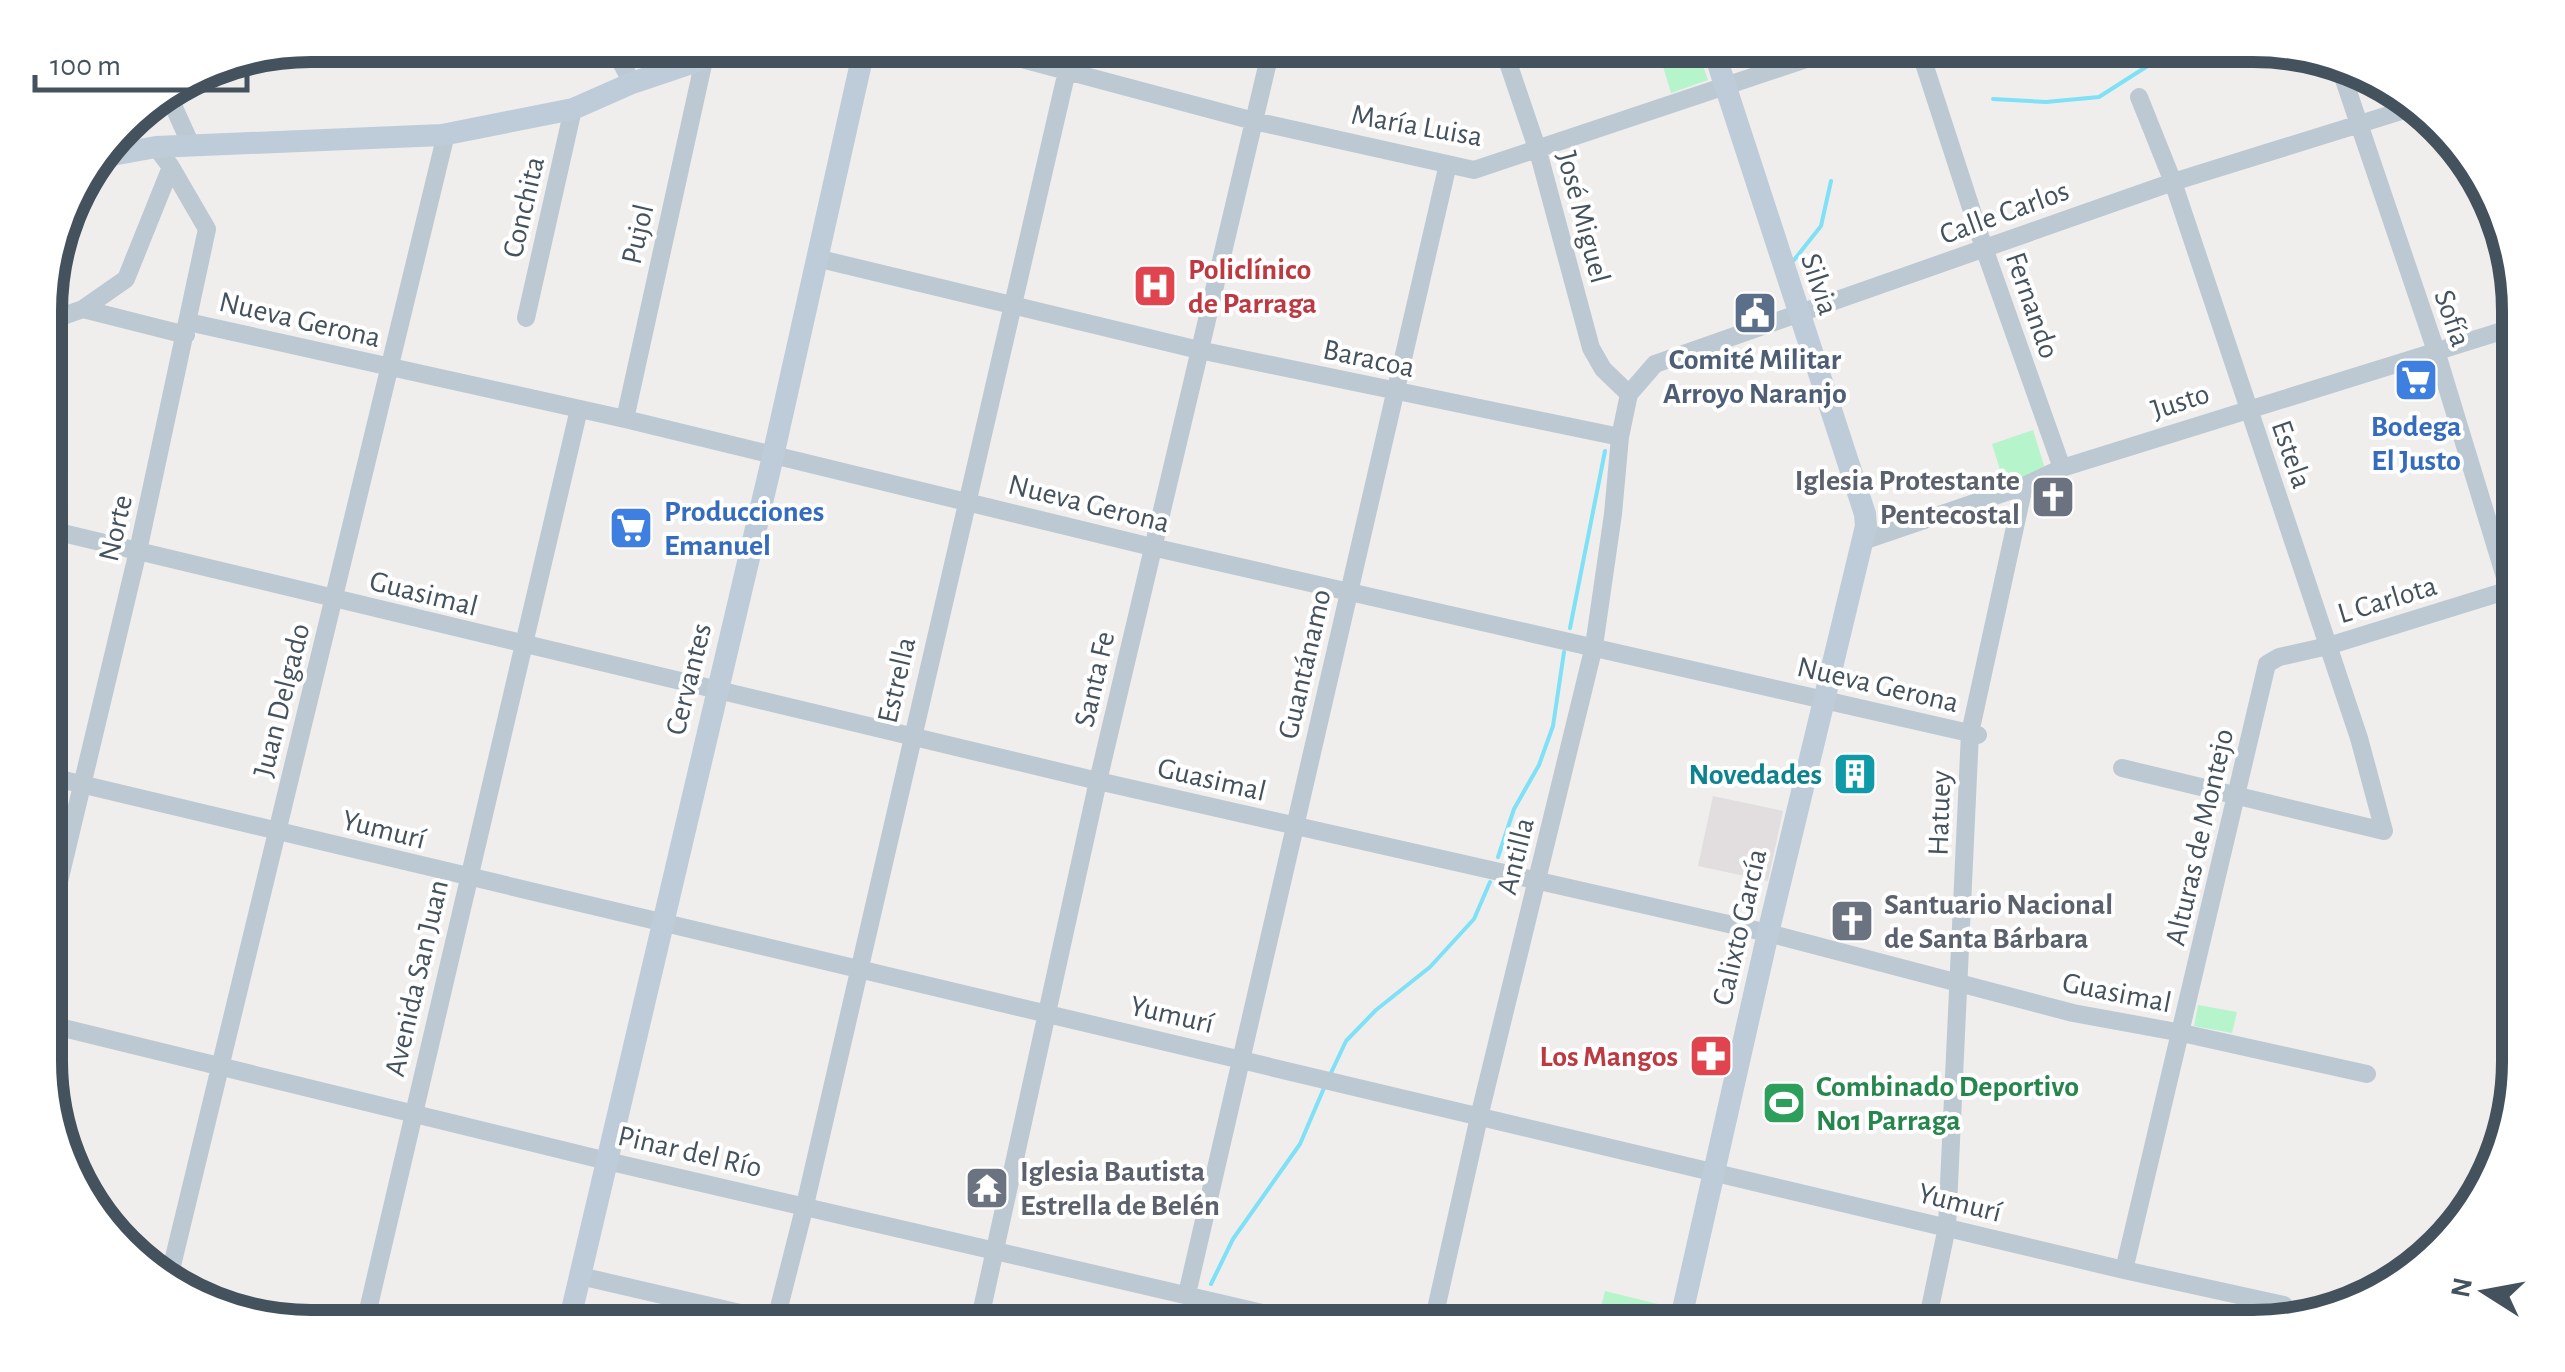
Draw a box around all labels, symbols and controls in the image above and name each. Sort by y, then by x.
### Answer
scale bar [35,30,248,92]
text: 100 m [50,51,121,81]
street label: María Luisa [1349,100,1485,152]
street label: José Miguel [1551,148,1615,287]
street label: Conchita [498,154,550,261]
street label: Calle Carlos [1936,176,2073,250]
street label: Pujol [617,201,659,267]
street label: Fernando [2000,248,2064,362]
street label: Silvia [1795,250,1843,319]
place label: Policlínico de Parraga [1188,255,1317,319]
hospital icon: Policlínico de Parraga [1132,263,1178,309]
street label: Sofía [2428,286,2476,351]
street label: Nueva Gerona [216,287,384,353]
public building icon: Comité Militar Arroyo Naranjo [1732,290,1778,336]
street label: Baracoa [1320,335,1417,383]
place label: Comité Militar Arroyo Naranjo [1663,345,1847,409]
supermarket icon: Bodega El Justo [2393,357,2439,403]
street label: Justo [2147,379,2213,425]
place label: Bodega El Justo [2371,412,2461,476]
street label: Estela [2266,416,2317,492]
place label: Iglesia Protestante Pentecostal [1795,466,2020,530]
street label: Nueva Gerona [1005,469,1172,538]
church icon: Iglesia Protestante Pentecostal [2030,474,2076,520]
street label: Norte [94,492,138,564]
place label: Producciones Emanuel [664,497,824,561]
supermarket icon: Producciones Emanuel [608,505,654,551]
street label: Guasimal [367,566,481,622]
street label: L Carlota [2334,571,2440,629]
street label: Guantánamo [1273,586,1337,742]
street label: Juan Delgado [248,620,316,780]
street label: Cervantes [661,620,717,738]
street label: Santa Fe [1069,629,1120,730]
street label: Estrella [873,634,921,726]
street label: Nueva Gerona [1794,652,1962,718]
street label: Alturas de Montejo [2160,726,2240,949]
building icon: Novedades [1832,751,1878,797]
street label: Guasimal [1155,753,1269,807]
place label: Novedades [1688,760,1822,790]
street label: Hatuey [1924,770,1956,856]
street label: Yumurí [339,805,429,855]
street label: Antilla [1492,815,1540,898]
street label: Calixto García [1707,846,1773,1008]
street label: Avenida San Juan [380,877,454,1079]
place label: Santuario Nacional de Santa Bárbara [1884,890,2113,954]
church icon: Santuario Nacional de Santa Bárbara [1829,898,1875,944]
street label: Guasimal [2060,968,2174,1018]
street label: Yumurí [1127,991,1217,1039]
pharmacy icon: Los Mangos [1688,1033,1734,1079]
place label: Los Mangos [1539,1042,1678,1072]
place label: Combinado Deportivo No1 Parraga [1816,1072,2079,1136]
sports icon: Combinado Deportivo No1 Parraga [1761,1080,1807,1126]
street label: Pinar del Río [615,1121,765,1183]
place label: Iglesia Bautista Estrella de Belén [1020,1157,1220,1221]
temple icon: Iglesia Bautista Estrella de Belén [964,1165,1010,1211]
street label: Yumurí [1915,1178,2005,1228]
north arrow [2435,1242,2535,1342]
text: N [2447,1275,2478,1300]

